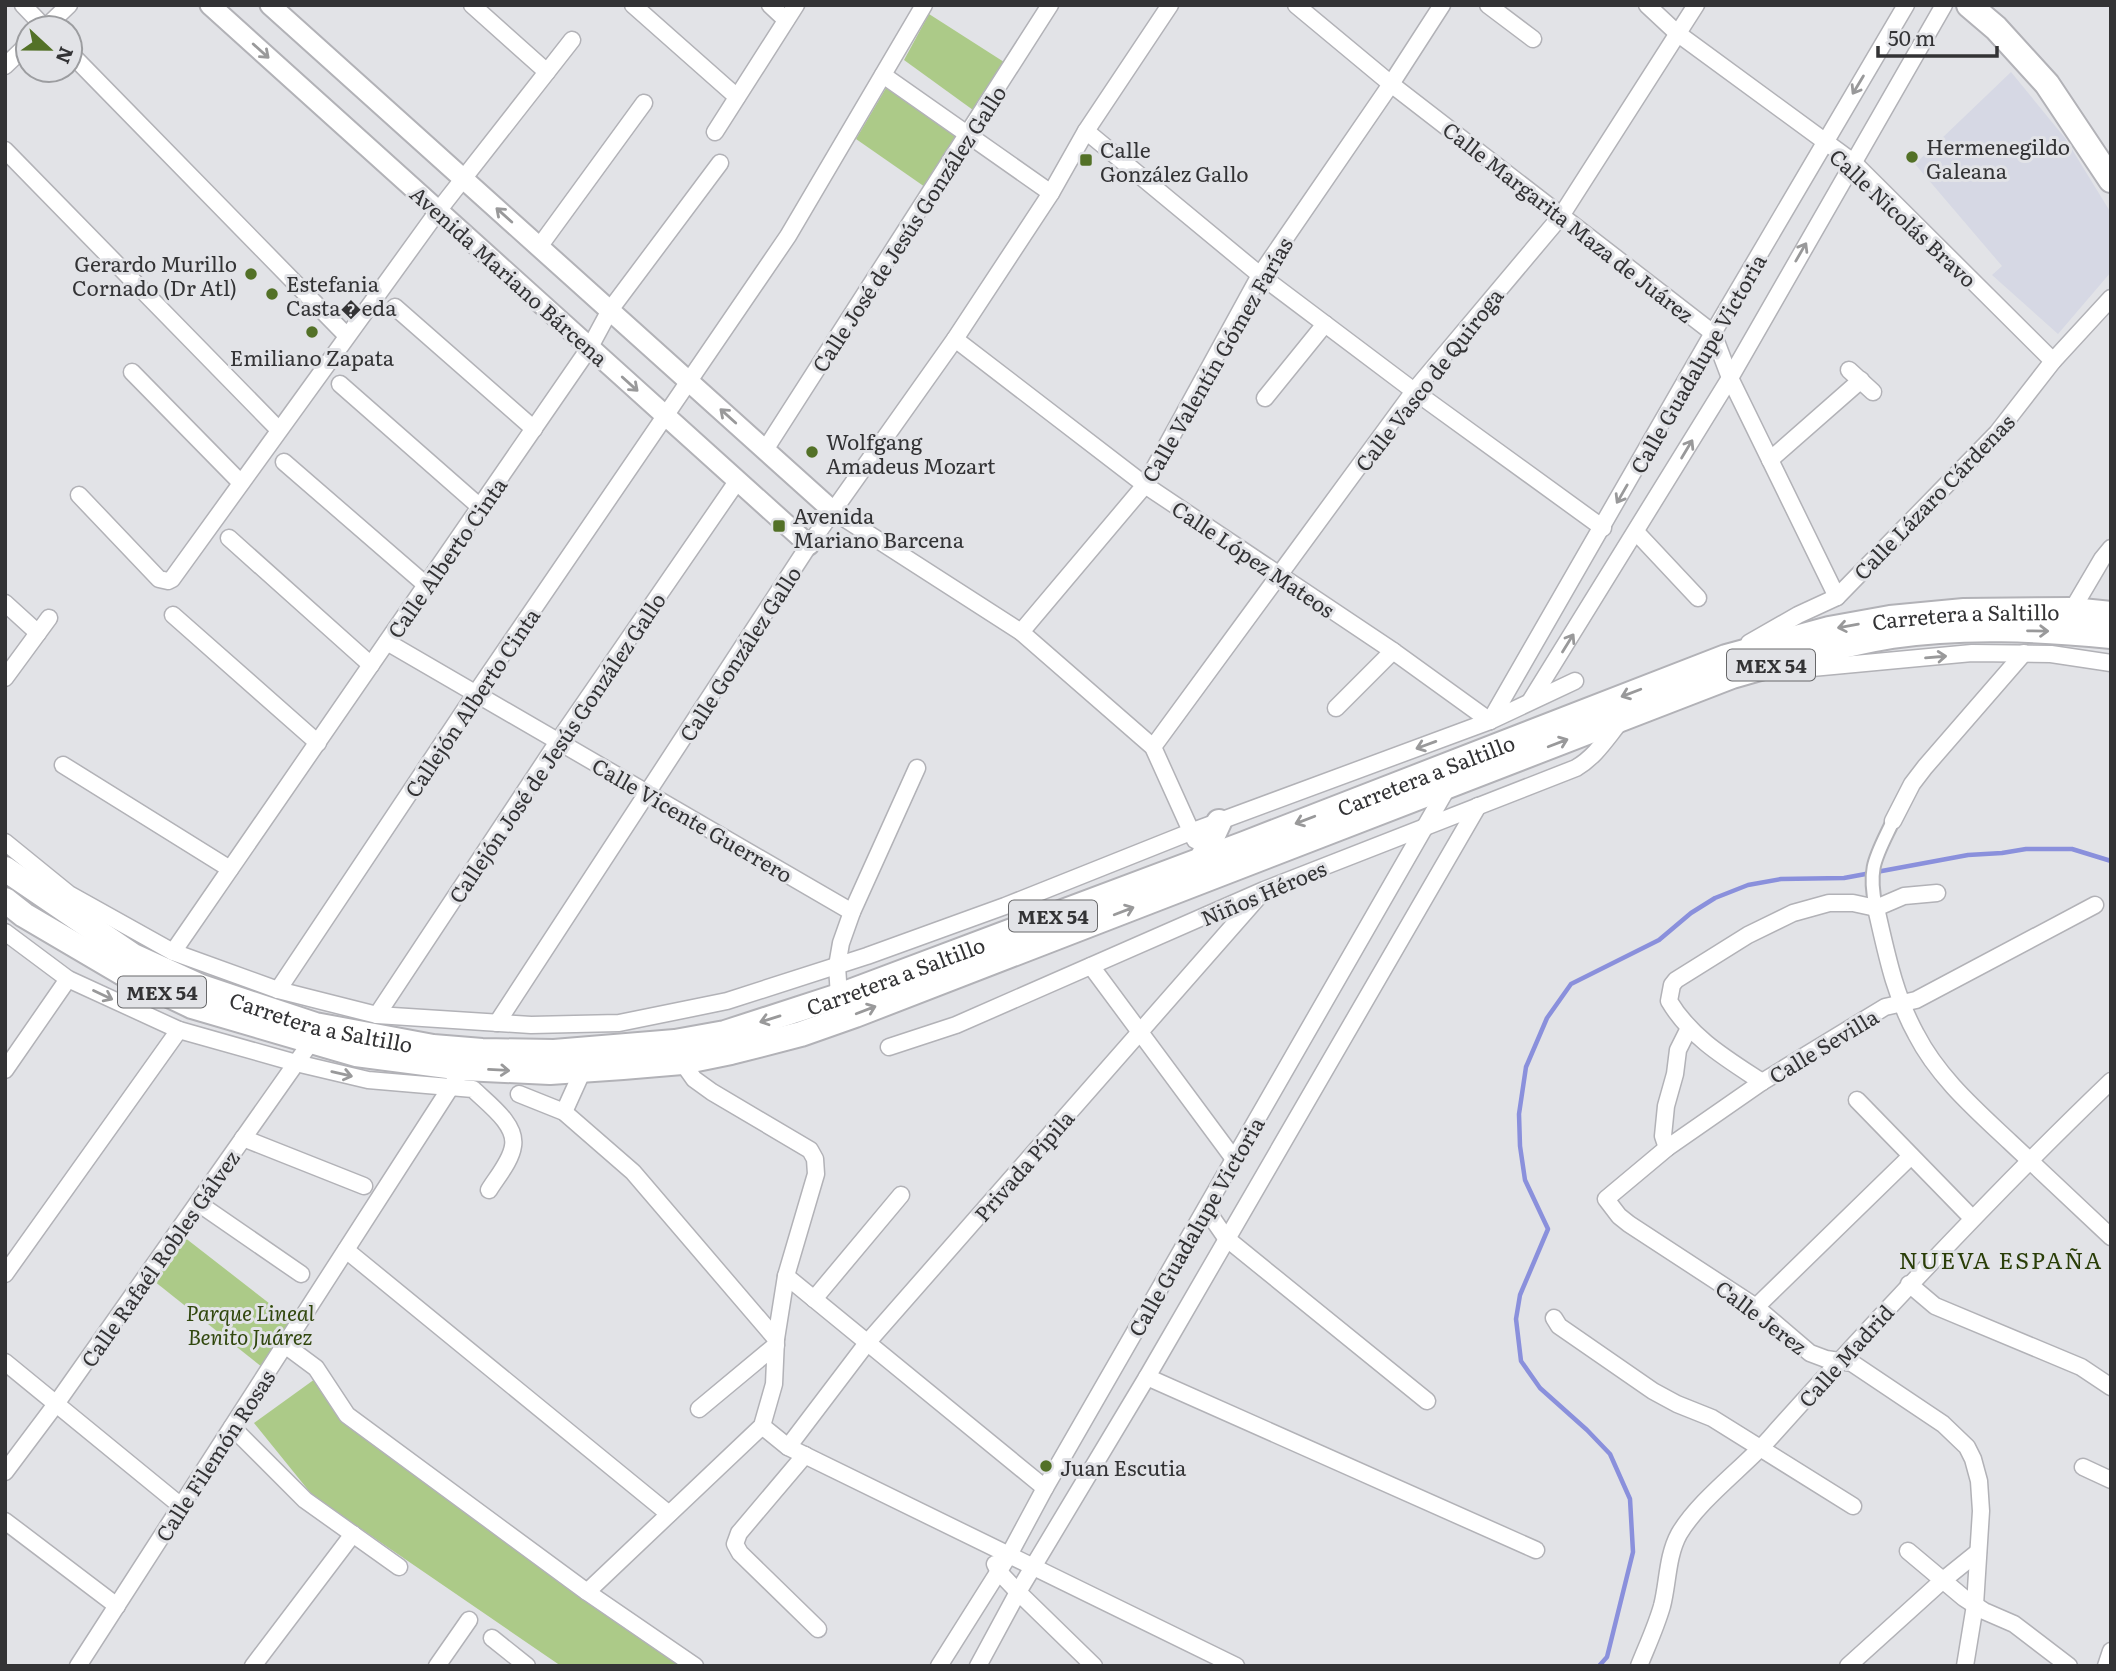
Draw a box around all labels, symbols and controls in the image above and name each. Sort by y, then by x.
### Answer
north arrow [14,14,84,84]
scale bar [1878,14,1997,58]
text: 50 m [1888,21,1935,52]
text: N [50,43,82,68]
one-way arrow [252,43,270,59]
one-way arrow [1851,75,1865,95]
street label: Calle José de Jesús González Gallo [803,79,1013,377]
street label: Calle Margarita Maza de Juárez [1437,113,1701,329]
place label: Hermenegildo Galeana [1926,130,2070,185]
place label: Calle González Gallo [1100,133,1249,188]
street label: Calle Nicolás Bravo [1823,140,1985,294]
marker: Hermenegildo Galeana [1904,149,1920,165]
marker: Calle González Gallo [1078,152,1094,168]
street label: Avenida Mariano Bárcena [404,178,616,373]
one-way arrow [495,207,513,223]
street label: Calle Valentín Gómez Farías [1133,231,1299,487]
one-way arrow [1795,243,1809,263]
place label: Gerardo Murillo Cornado (Dr Atl) [72,247,237,302]
street label: Calle Guadalupe Victoria [1621,247,1773,478]
marker: Gerardo Murillo Cornado (Dr Atl) [243,266,259,282]
place label: Estefania Casta�eda [286,267,397,322]
street label: Calle Vasco de Quiroga [1346,280,1510,477]
marker: Estefania Casta�eda [264,286,280,302]
marker: Emiliano Zapata [304,324,320,340]
place label: Emiliano Zapata [230,341,395,372]
one-way arrow [621,375,639,391]
street label: Calle Lázaro Cárdenas [1845,406,2021,586]
one-way arrow [720,408,737,425]
place label: Wolfgang Amadeus Mozart [826,425,996,480]
one-way arrow [1680,440,1694,460]
marker: Wolfgang Amadeus Mozart [804,444,820,460]
street label: Calle Alberto Cinta [379,470,514,644]
one-way arrow [1615,483,1628,504]
street label: Calle López Mateos [1166,492,1342,624]
place label: Avenida Mariano Barcena [793,499,965,554]
marker: Avenida Mariano Barcena [771,518,787,534]
street label: Calle González Gallo [671,559,807,747]
street label: Callejón José de Jesús González Gallo [440,585,672,909]
street label: Carretera a Saltillo [1869,595,2060,637]
street label: Callejón Alberto Cinta [396,601,546,803]
one-way arrow [1837,620,1860,633]
one-way arrow [2026,624,2049,638]
one-way arrow [1561,633,1575,653]
road number: MEX 54 [1727,650,1815,680]
one-way arrow [1924,650,1946,663]
one-way arrow [1620,687,1642,700]
street label: Carretera a Saltillo [1332,725,1519,822]
one-way arrow [1547,735,1569,748]
one-way arrow [1416,740,1438,752]
street label: Calle Vicente Guerrero [587,749,799,889]
one-way arrow [1294,815,1316,828]
street label: Niños Héroes [1195,852,1331,932]
road number: MEX 54 [1009,900,1097,932]
one-way arrow [1112,903,1134,916]
street label: Carretera a Saltillo [802,927,989,1021]
road number: MEX 54 [118,976,206,1008]
street label: Carretera a Saltillo [226,982,416,1058]
one-way arrow [92,989,113,1002]
street label: Calle Sevilla [1762,1000,1884,1090]
one-way arrow [854,1003,876,1016]
one-way arrow [759,1013,781,1026]
one-way arrow [487,1063,510,1076]
one-way arrow [330,1067,353,1081]
street label: Privada Pípila [966,1102,1081,1227]
street label: Calle Guadalupe Victoria [1119,1110,1271,1341]
street label: Calle Rafaél Robles Gálvez [72,1143,246,1373]
district label: NUEVA ESPAÑA [1899,1242,2103,1276]
street label: Calle Jerez [1710,1271,1814,1361]
park label: Parque Lineal Benito Juárez [186,1296,314,1351]
street label: Calle Madrid [1790,1297,1900,1413]
street label: Calle Filemón Rosas [147,1363,281,1547]
place label: Juan Escutia [1060,1451,1187,1482]
marker: Juan Escutia [1038,1458,1054,1474]

